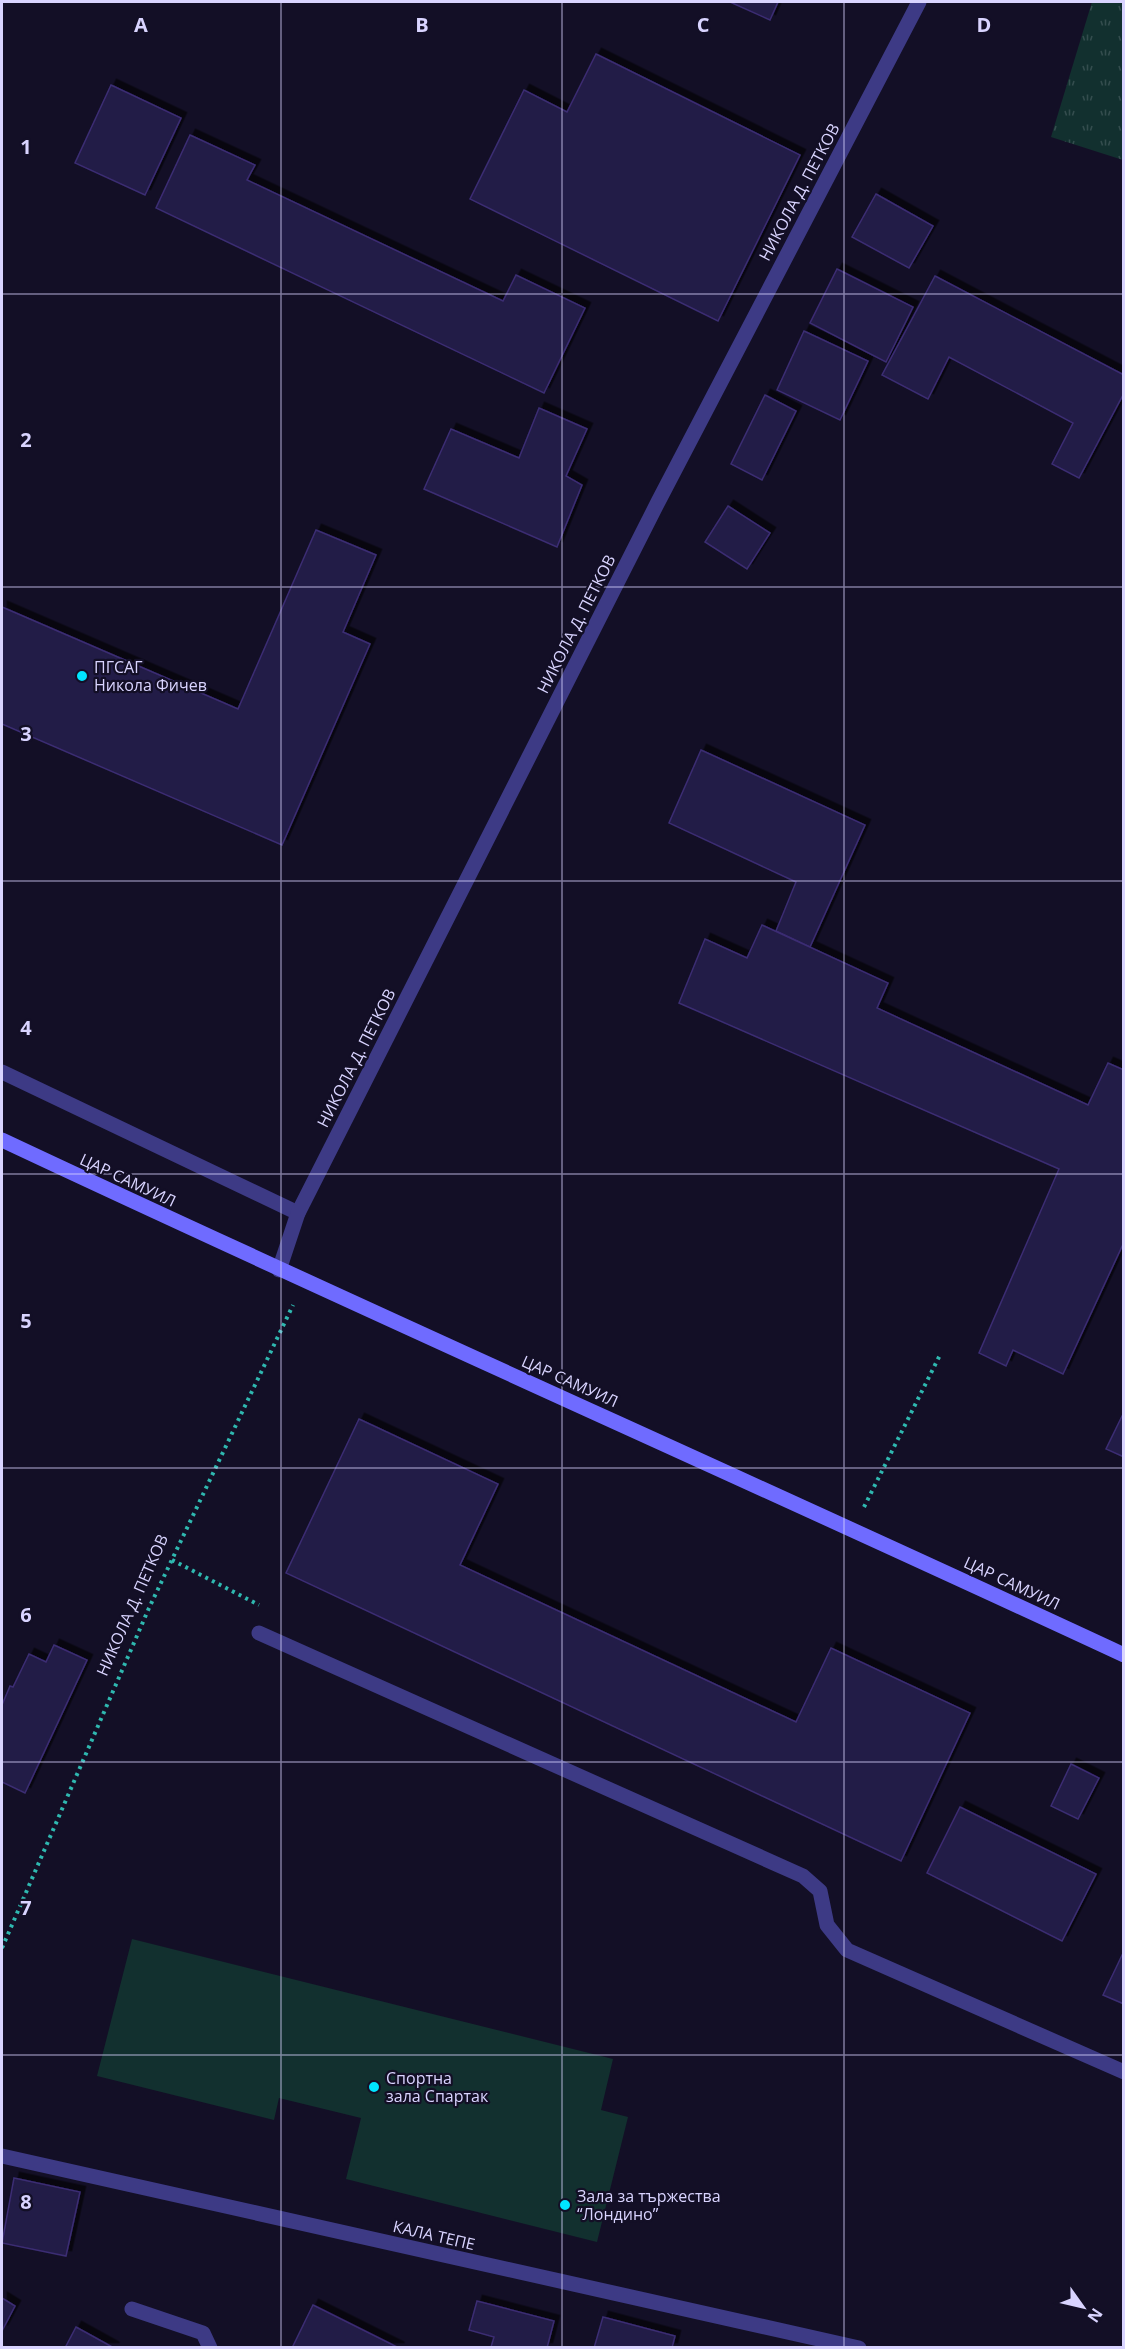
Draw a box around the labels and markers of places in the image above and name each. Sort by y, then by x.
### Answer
place label: ПГСАГ Никола Фичев [94,656,207,696]
marker: ПГСАГ Никола Фичев [75,669,89,683]
place label: Спортна зала Спартак [386,2067,489,2107]
marker: Спортна зала Спартак [367,2080,381,2094]
place label: Зала за тържества “Лондино” [577,2185,721,2225]
marker: Зала за тържества “Лондино” [558,2198,572,2212]

